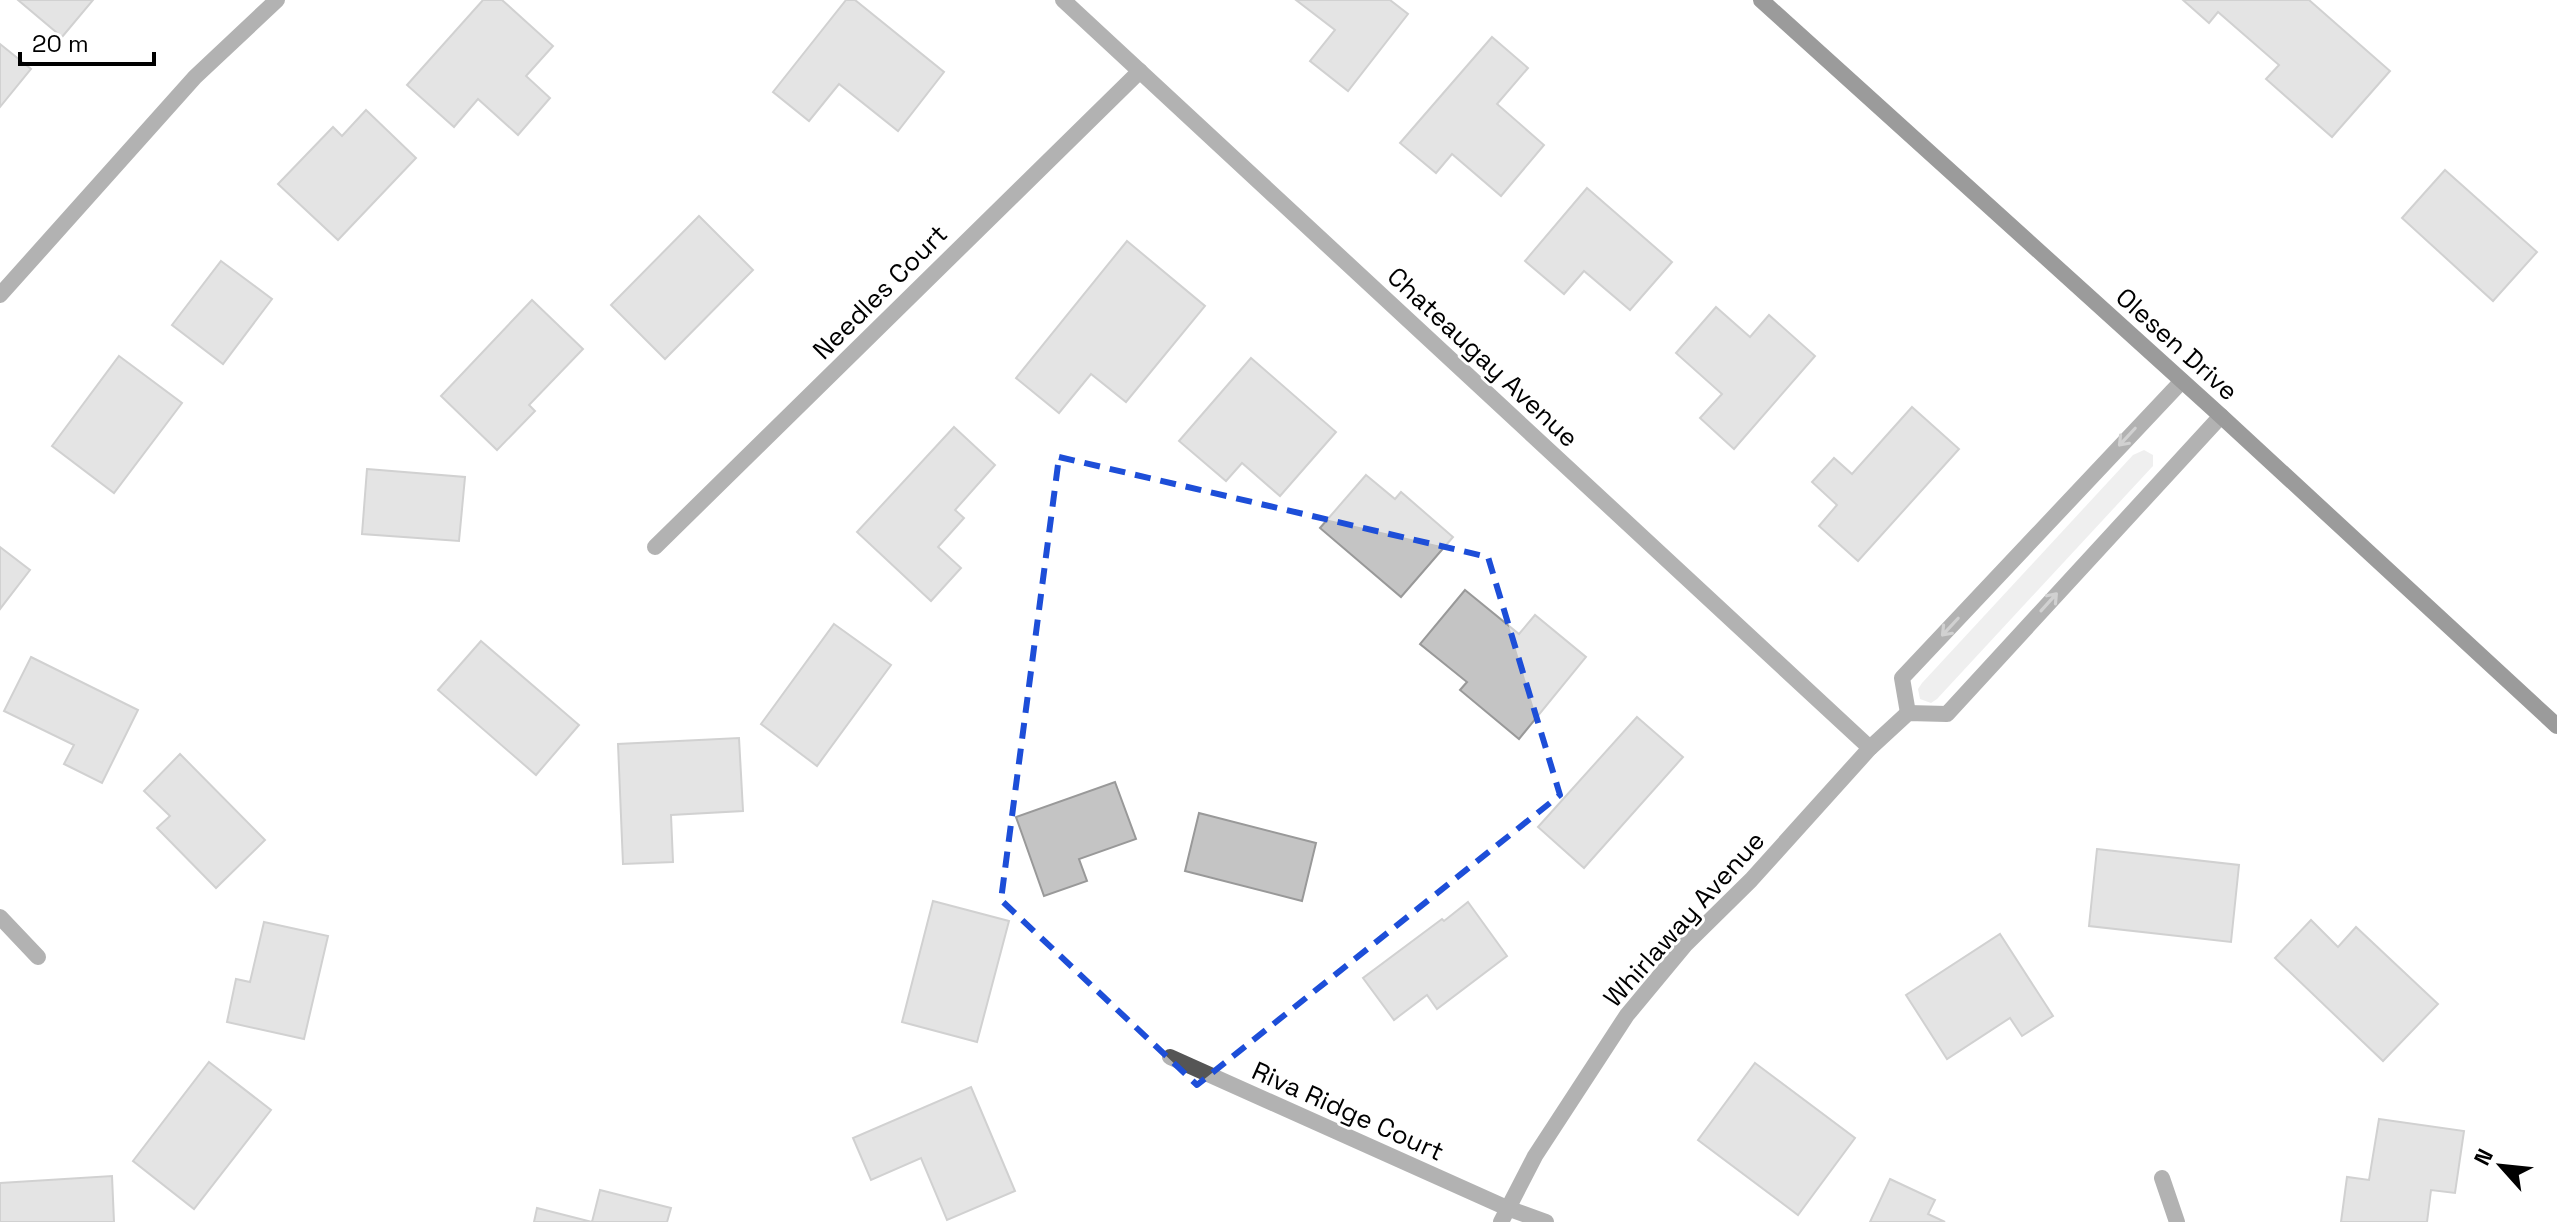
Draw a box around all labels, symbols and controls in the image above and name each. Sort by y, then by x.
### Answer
scale bar [20,16,154,66]
text: 20 m [32,28,89,59]
street label: Needles Court [805,217,955,367]
street label: Chateaugay Avenue [1380,259,1586,455]
street label: Olesen Drive [2109,280,2245,408]
one-way arrow [2118,427,2137,447]
one-way arrow [2040,592,2058,612]
one-way arrow [1941,616,1959,636]
street label: Whirlaway Avenue [1596,824,1772,1014]
street label: Riva Ridge Court [1247,1053,1449,1169]
north arrow [2461,1126,2541,1206]
text: N [2467,1144,2499,1170]

